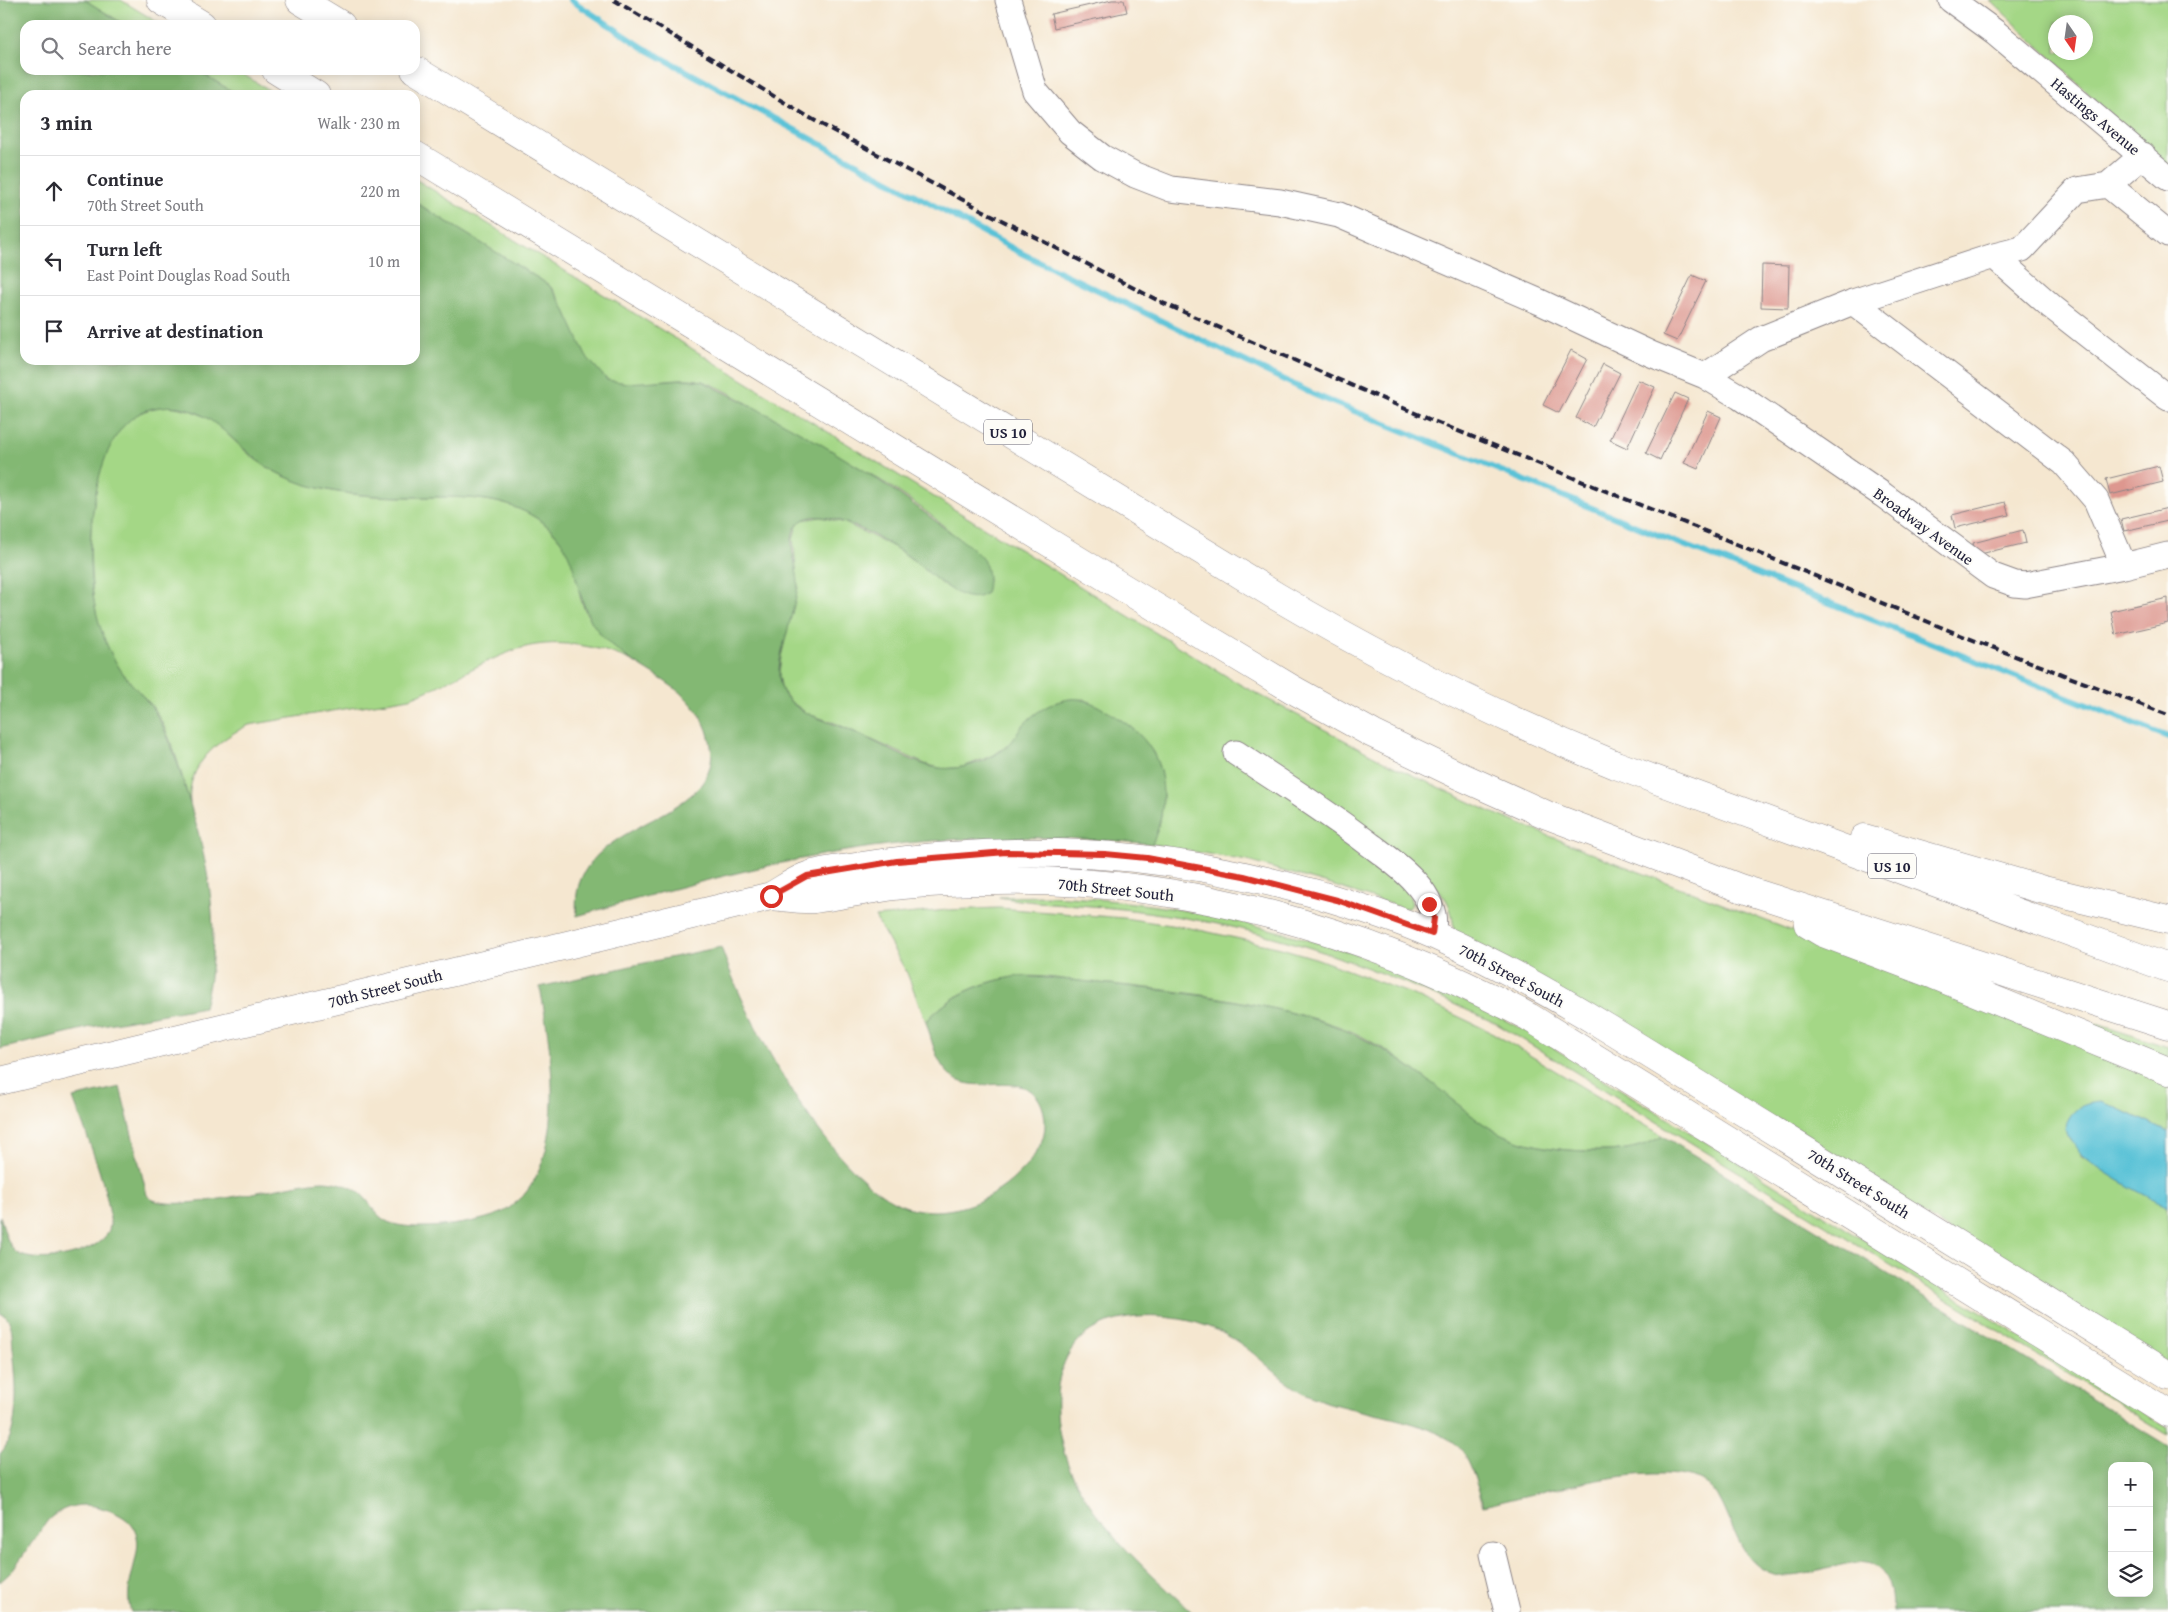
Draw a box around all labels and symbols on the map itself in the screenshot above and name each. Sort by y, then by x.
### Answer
north arrow [2048,15,2093,60]
street label: Hastings Avenue [2046,71,2146,161]
road number: US 10 [984,420,1032,444]
street label: Broadway Avenue [1869,481,1979,571]
road number: US 10 [1868,854,1916,878]
street label: 70th Street South [1057,871,1175,907]
route start [760,885,783,908]
route end [1418,893,1441,916]
street label: 70th Street South [1455,937,1569,1013]
street label: 70th Street South [325,962,445,1014]
street label: 70th Street South [1803,1142,1915,1224]

